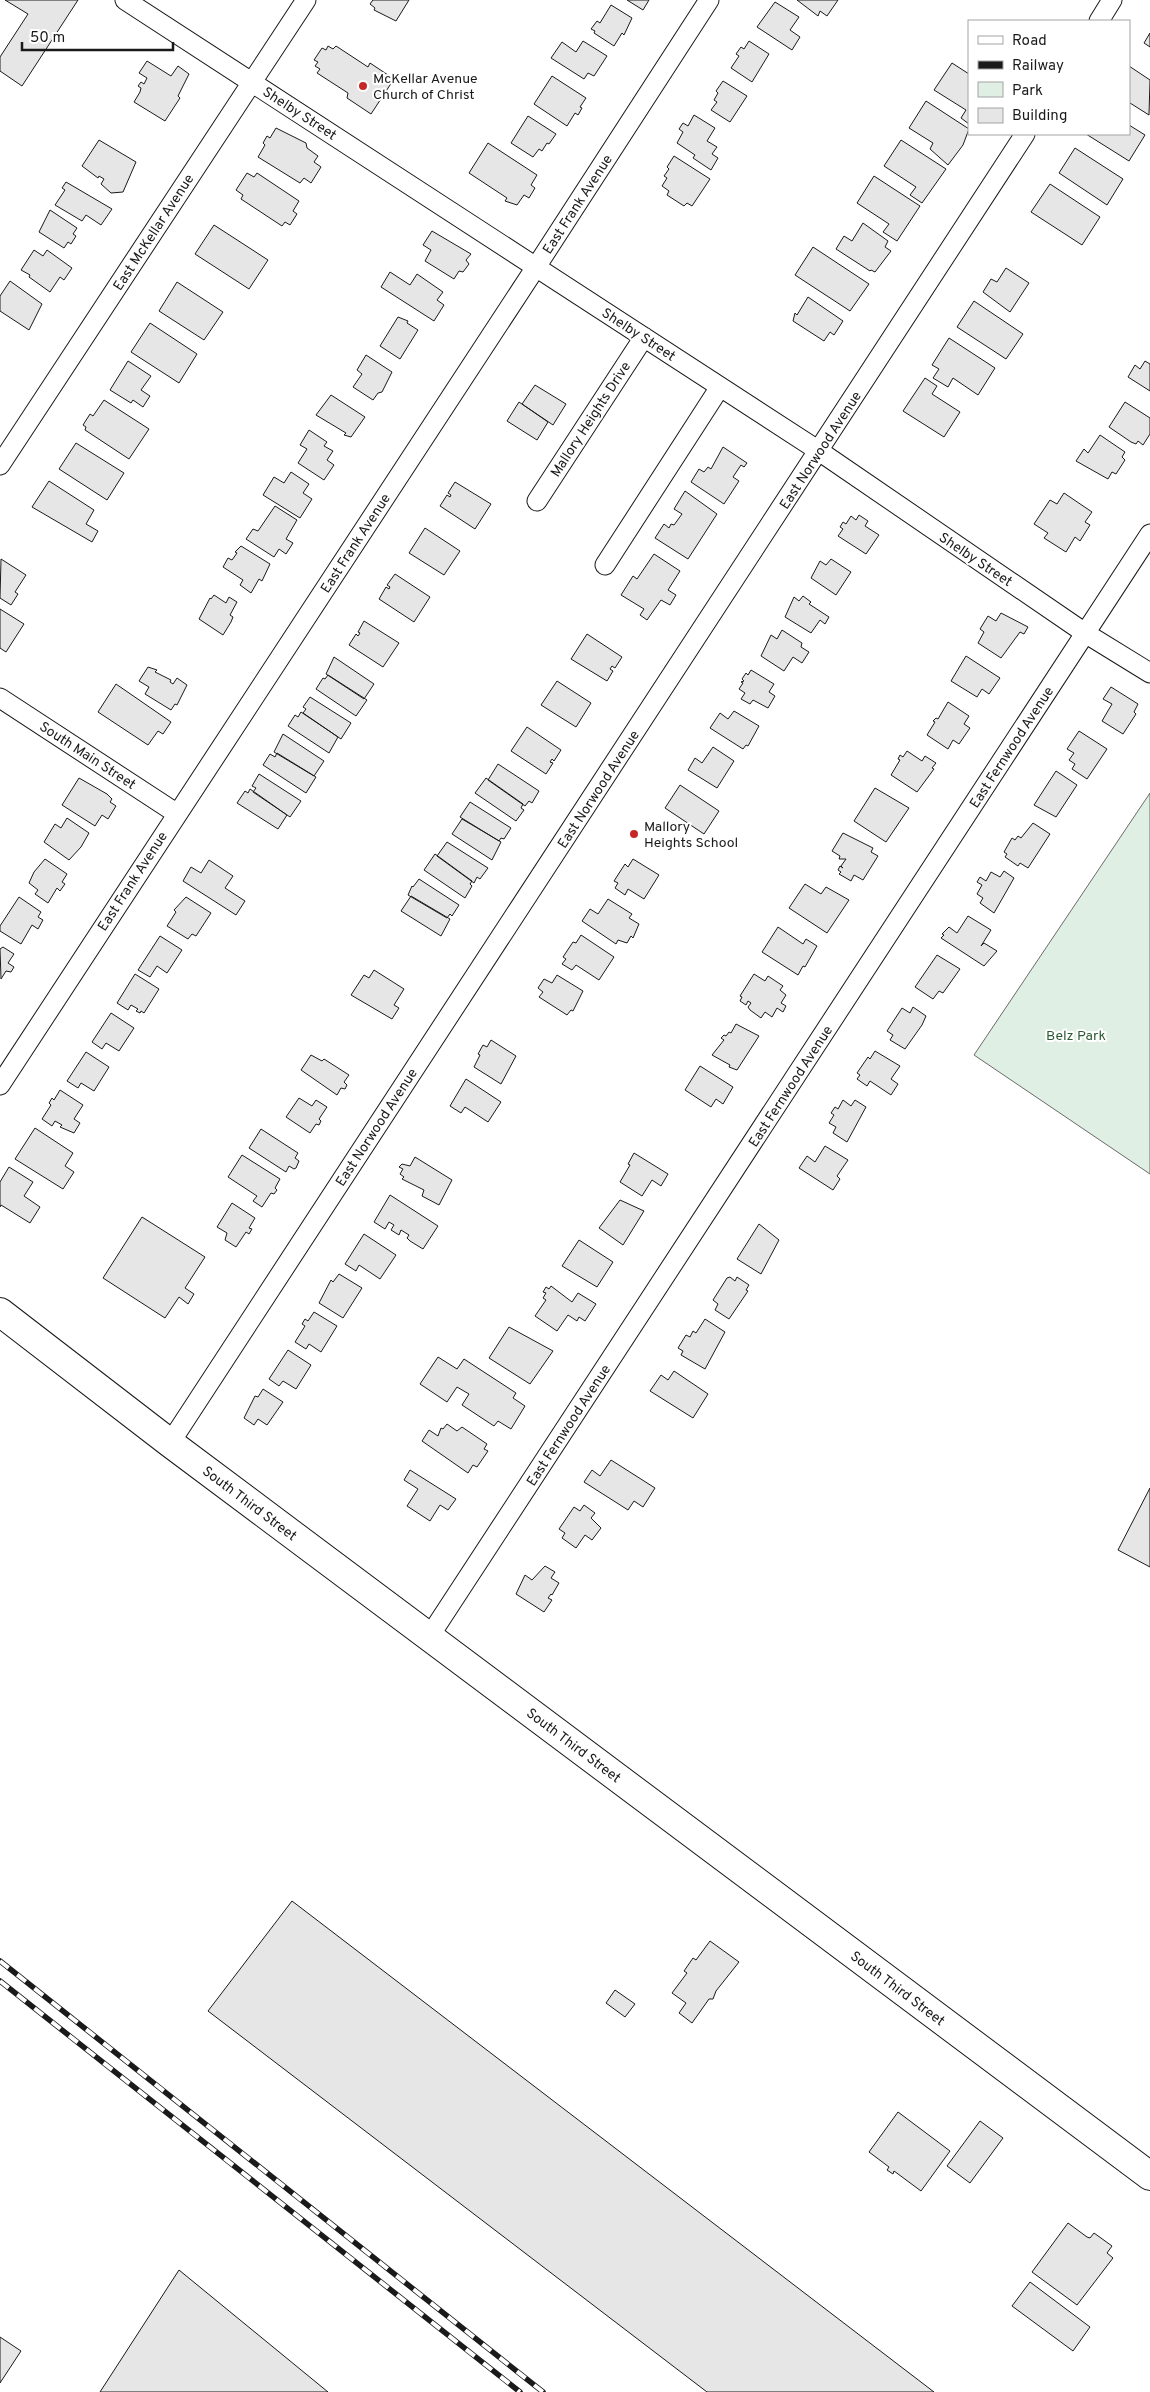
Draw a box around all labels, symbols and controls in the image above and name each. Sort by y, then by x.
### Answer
scale bar [22,20,174,52]
legend [968,20,1130,135]
text: 50 m [30,29,65,48]
text: Road [1012,32,1047,51]
text: Railway [1012,57,1064,76]
place label: McKellar Avenue Church of Christ [373,71,478,104]
marker: McKellar Avenue Church of Christ [357,80,369,92]
text: Park [1012,82,1043,101]
street label: Shelby Street [259,84,339,144]
text: Building [1012,107,1067,126]
street label: East Frank Avenue [540,152,617,258]
street label: East McKellar Avenue [110,171,198,294]
street label: Shelby Street [598,305,678,365]
street label: Mallory Heights Drive [548,359,635,481]
street label: East Norwood Avenue [777,389,866,513]
street label: East Frank Avenue [318,491,395,597]
street label: Shelby Street [935,530,1015,591]
street label: East Fernwood Avenue [967,684,1058,812]
street label: South Main Street [36,719,139,794]
street label: East Norwood Avenue [555,728,644,852]
place label: Mallory Heights School [644,819,738,852]
marker: Mallory Heights School [628,828,640,840]
street label: East Frank Avenue [95,829,172,935]
street label: East Fernwood Avenue [746,1023,837,1151]
park label: Belz Park [1046,1028,1106,1045]
street label: East Norwood Avenue [333,1066,422,1190]
street label: East Fernwood Avenue [524,1362,615,1490]
street label: South Third Street [199,1463,300,1545]
street label: South Third Street [523,1705,624,1787]
street label: South Third Street [847,1948,948,2030]

